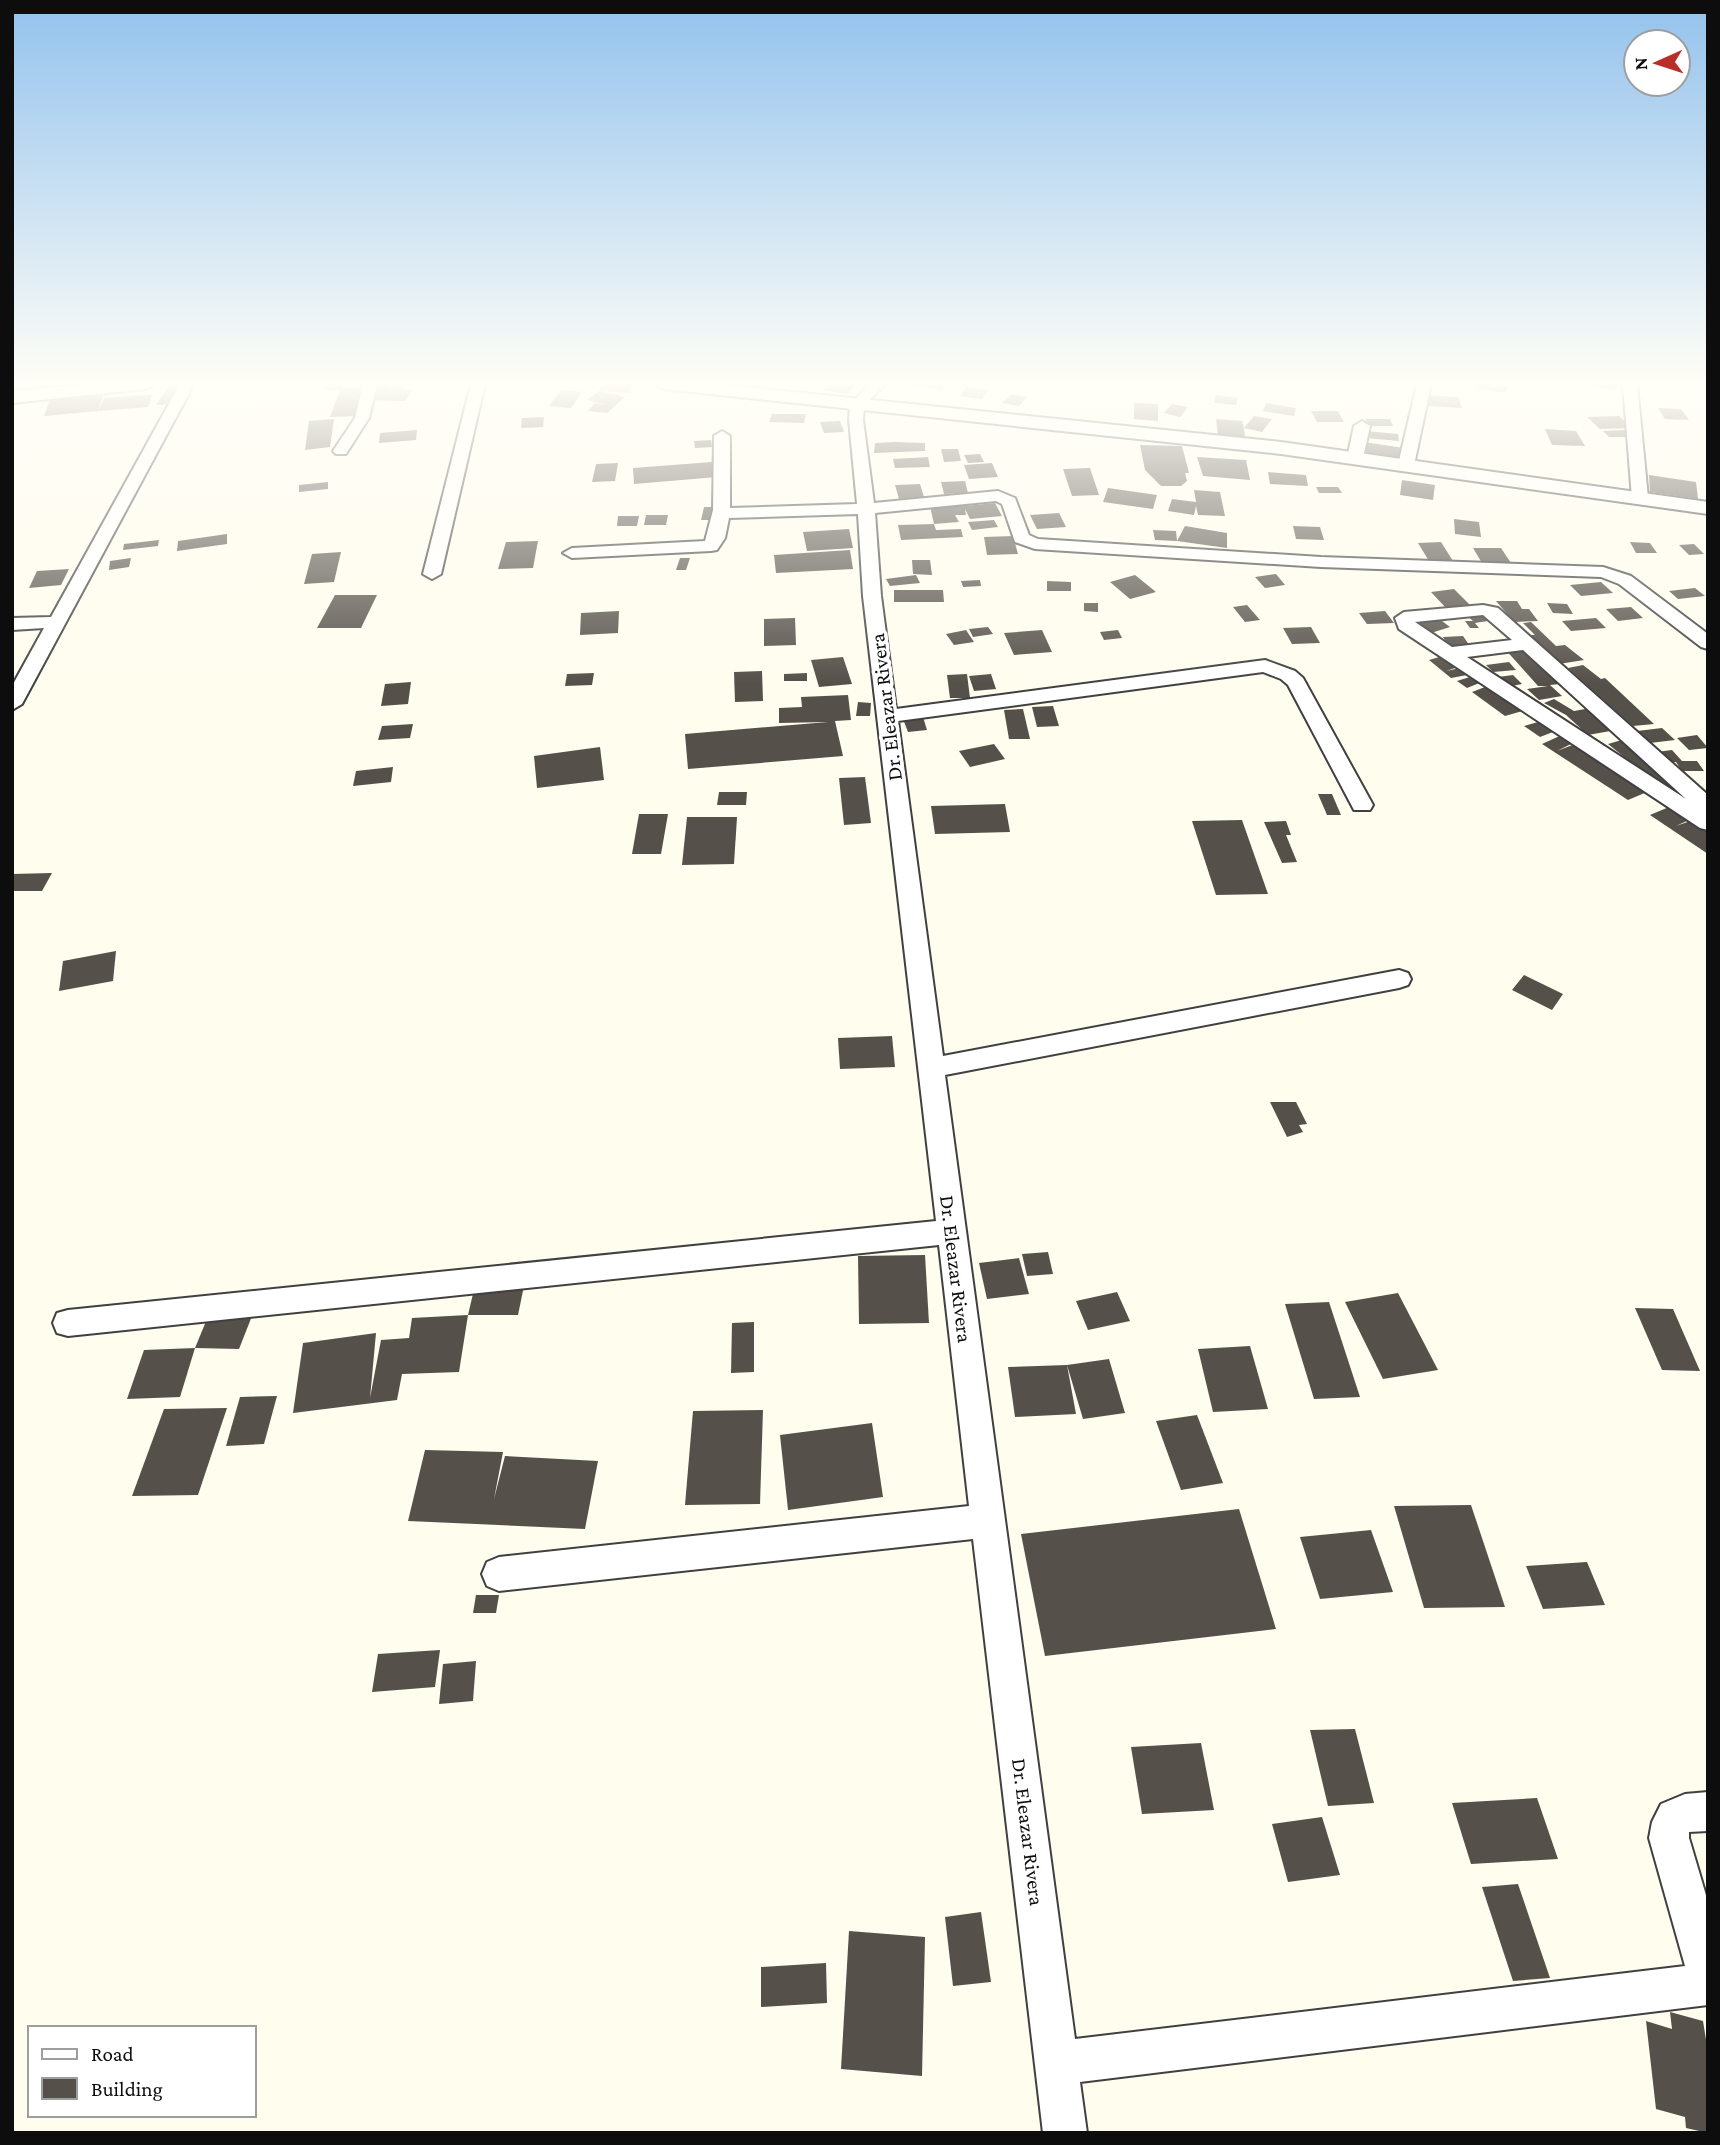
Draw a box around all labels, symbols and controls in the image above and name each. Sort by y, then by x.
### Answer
north arrow [1622,28,1692,98]
text: N [1630,57,1651,71]
street label: Dr. Eleazar Rivera [865,632,907,782]
street label: Dr. Eleazar Rivera [935,1194,977,1344]
street label: Dr. Eleazar Rivera [1007,1757,1049,1907]
legend [28,2026,256,2117]
text: Road [91,2042,134,2066]
text: Building [91,2077,163,2101]

